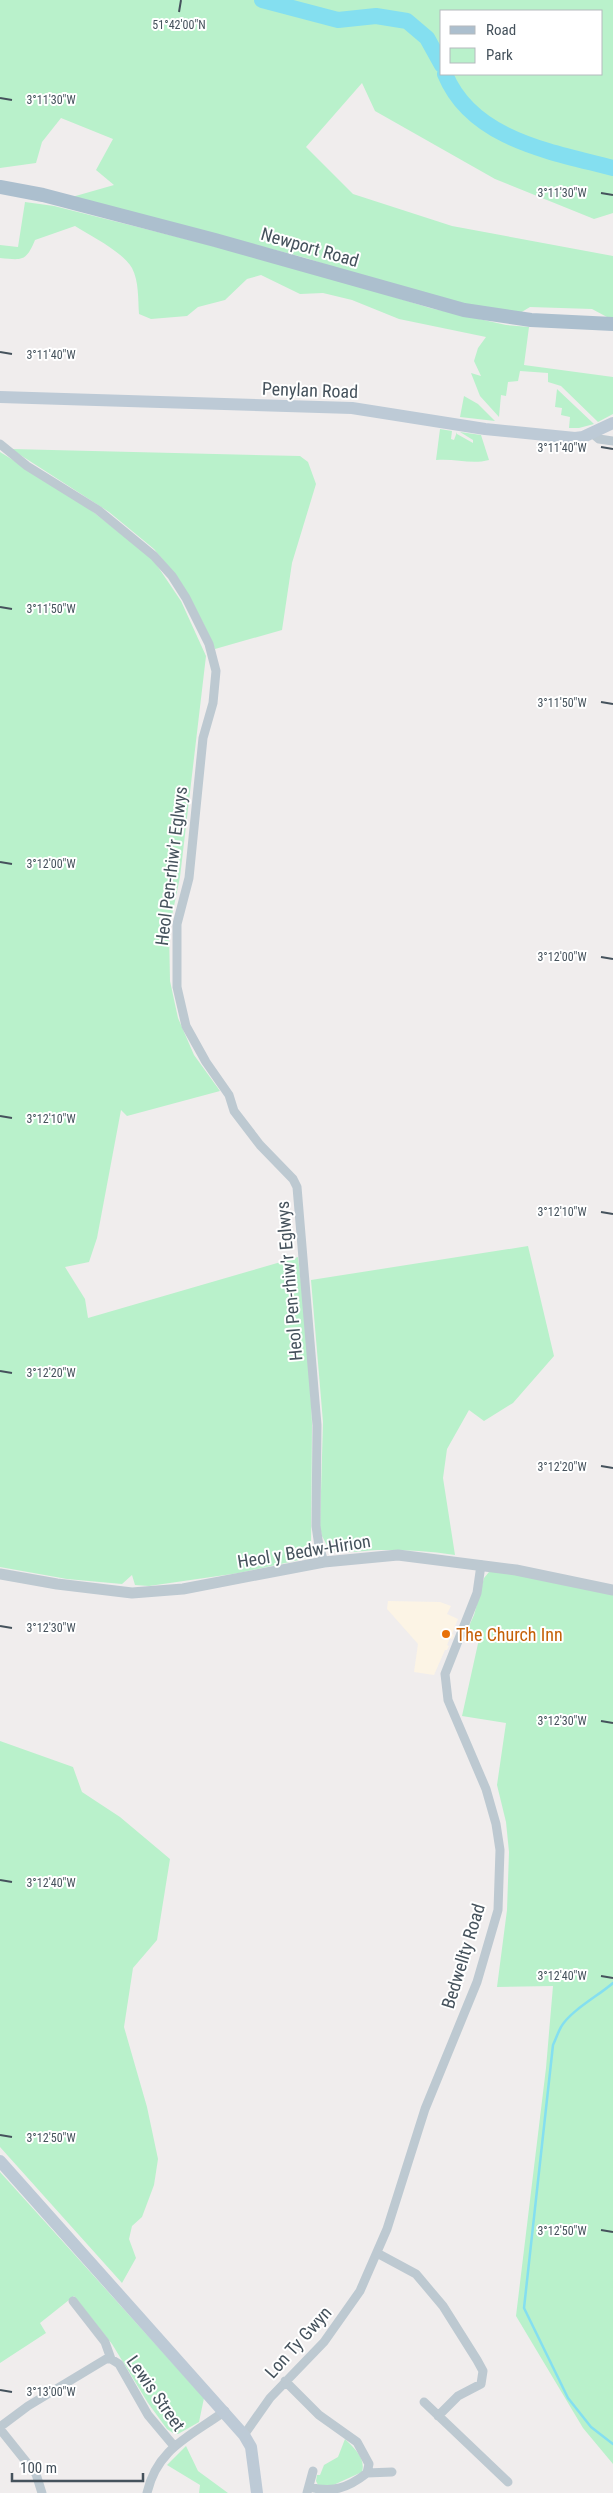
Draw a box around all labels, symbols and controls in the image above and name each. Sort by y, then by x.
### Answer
legend [440,10,603,75]
text: 51°42'00"N [152,18,206,32]
text: Road [486,21,516,39]
text: Park [486,46,513,64]
text: 3°11'30"W [26,93,76,107]
text: 3°11'30"W [537,186,587,200]
street label: Newport Road [259,223,361,271]
text: 3°11'40"W [26,348,76,362]
street label: Penylan Road [262,378,358,402]
text: 3°11'40"W [537,441,587,455]
text: 3°11'50"W [26,602,76,616]
text: 3°11'50"W [537,696,587,710]
street label: Heol Pen-rhiw'r Eglwys [151,785,191,947]
text: 3°12'00"W [26,857,76,871]
text: 3°12'00"W [537,950,587,964]
text: 3°12'10"W [26,1112,76,1126]
street label: Heol Pen-rhiw'r Eglwys [272,1200,306,1362]
text: 3°12'10"W [537,1205,587,1219]
text: 3°12'20"W [26,1366,76,1380]
text: 3°12'20"W [537,1460,587,1474]
street label: Heol y Bedw-Hirion [236,1530,372,1572]
text: 3°12'30"W [26,1621,76,1635]
place label: The Church Inn [456,1624,563,1645]
marker: The Church Inn [440,1628,452,1640]
text: 3°12'30"W [537,1714,587,1728]
text: 3°12'40"W [26,1876,76,1890]
street label: Bedwellty Road [437,1901,489,2011]
text: 3°12'40"W [537,1969,587,1983]
text: 3°12'50"W [26,2131,76,2145]
text: 3°12'50"W [537,2224,587,2238]
street label: Lon Ty Gwyn [260,2302,336,2382]
street label: Lewis Street [122,2351,190,2435]
text: 3°13'00"W [26,2385,76,2399]
scale bar [12,2450,144,2482]
text: 100 m [20,2459,57,2477]

